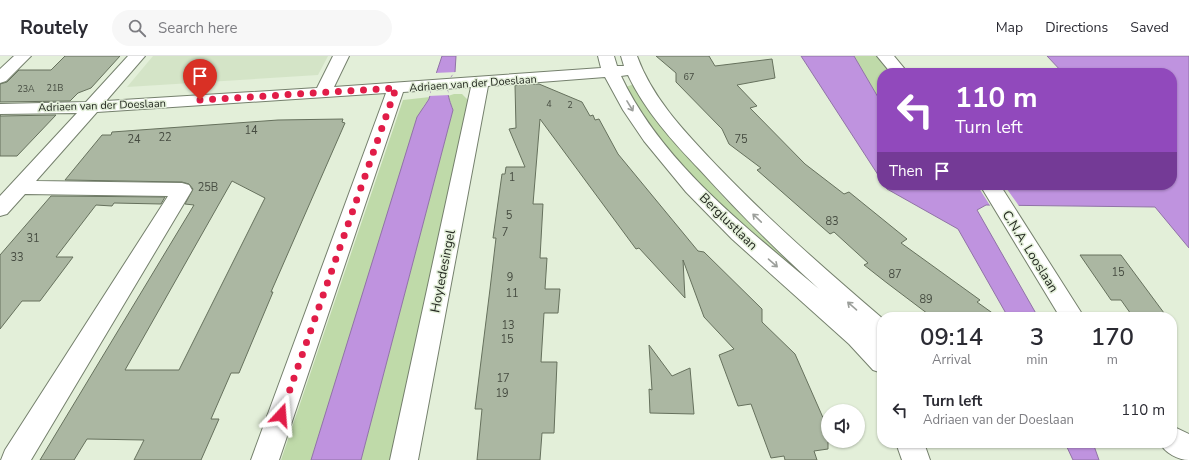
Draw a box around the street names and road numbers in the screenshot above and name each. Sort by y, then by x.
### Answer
street label: Adriaen van der Doeslaan [409,72,537,95]
street label: Adriaen van der Doeslaan [38,96,166,115]
street label: Berglustlaan [695,189,761,254]
street label: C.N.A. Looslaan [998,207,1063,296]
street label: Hoyledesingel [426,228,460,314]

